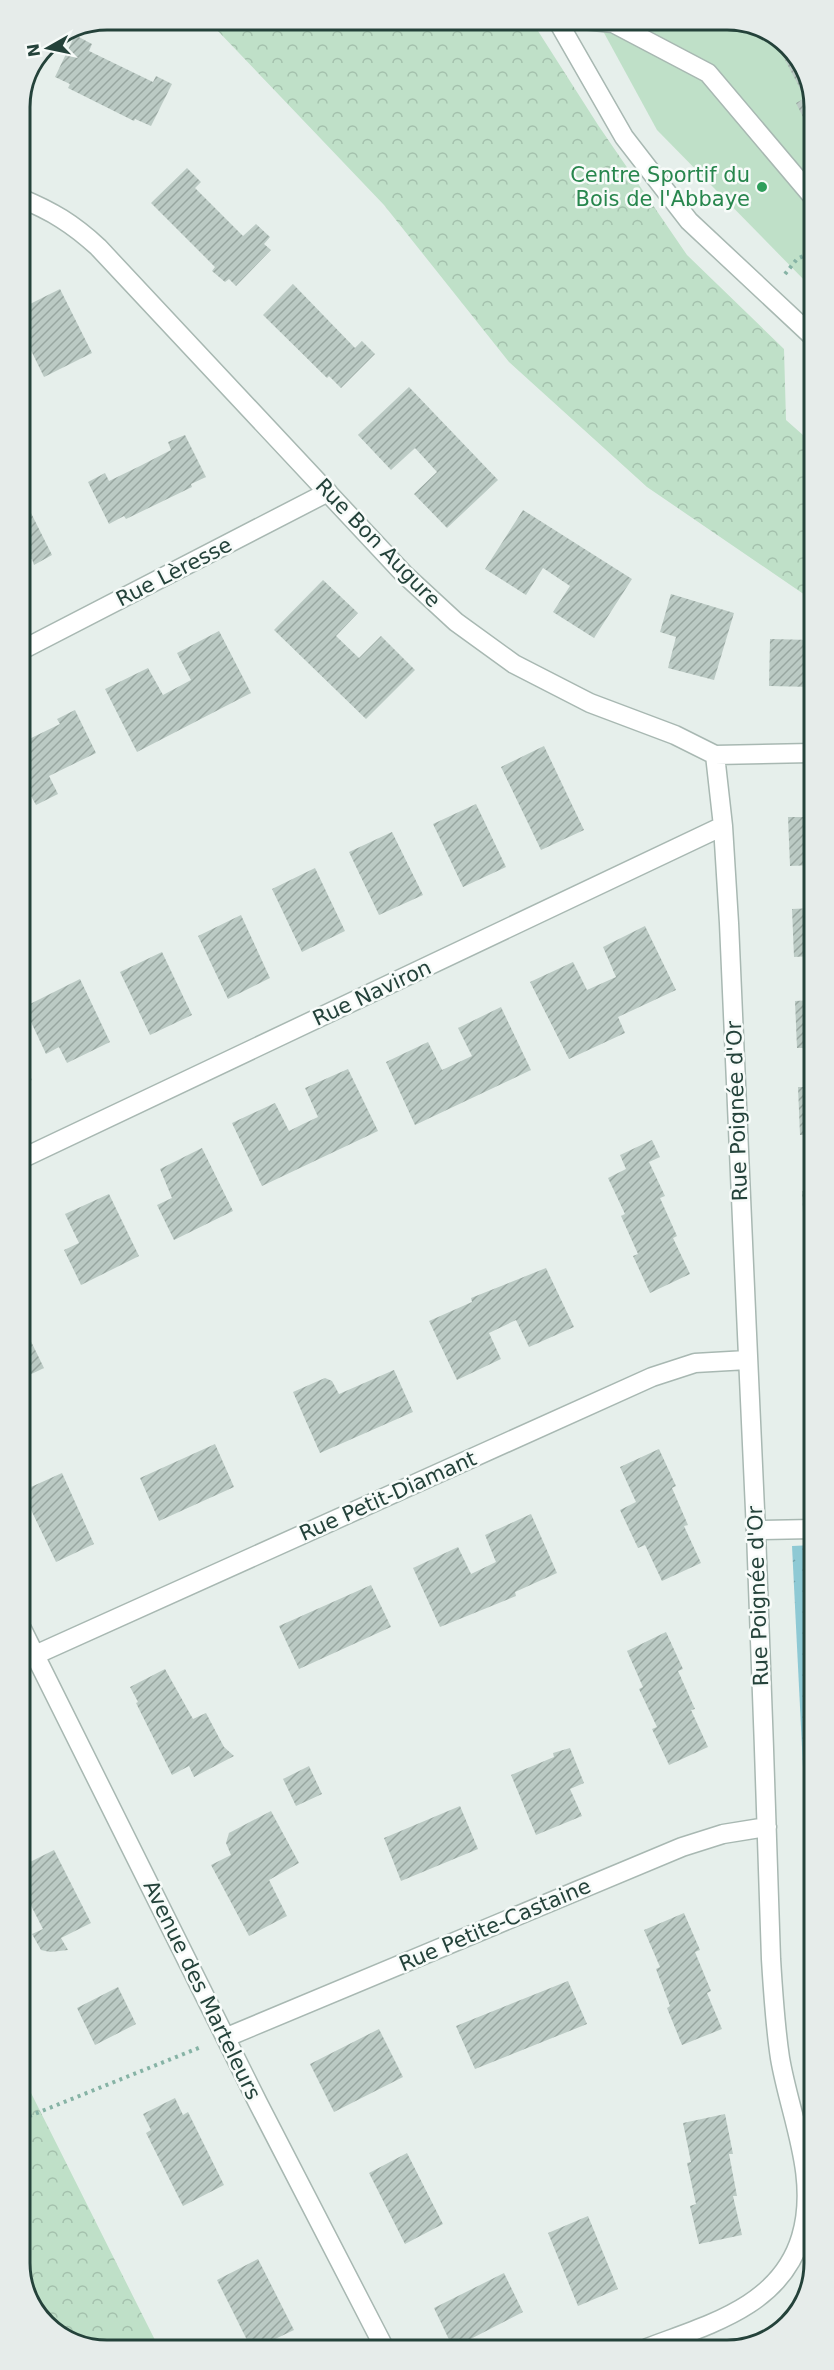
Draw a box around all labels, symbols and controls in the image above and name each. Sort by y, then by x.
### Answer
north arrow [18,18,78,78]
text: N [23,42,44,58]
place label: Centre Sportif du Bois de l'Abbaye [570,163,750,211]
marker: Centre Sportif du Bois de l'Abbaye [755,180,769,194]
street label: Rue Bon Augure [311,474,445,612]
street label: Rue Lèresse [112,533,236,611]
street label: Rue Naviron [309,955,435,1031]
street label: Rue Poignée d'Or [722,1020,752,1202]
street label: Rue Petit-Diamant [296,1446,480,1546]
street label: Rue Poignée d'Or [743,1505,773,1687]
street label: Rue Petite-Castaine [396,1874,594,1976]
street label: Avenue des Marteleurs [138,1876,266,2104]

